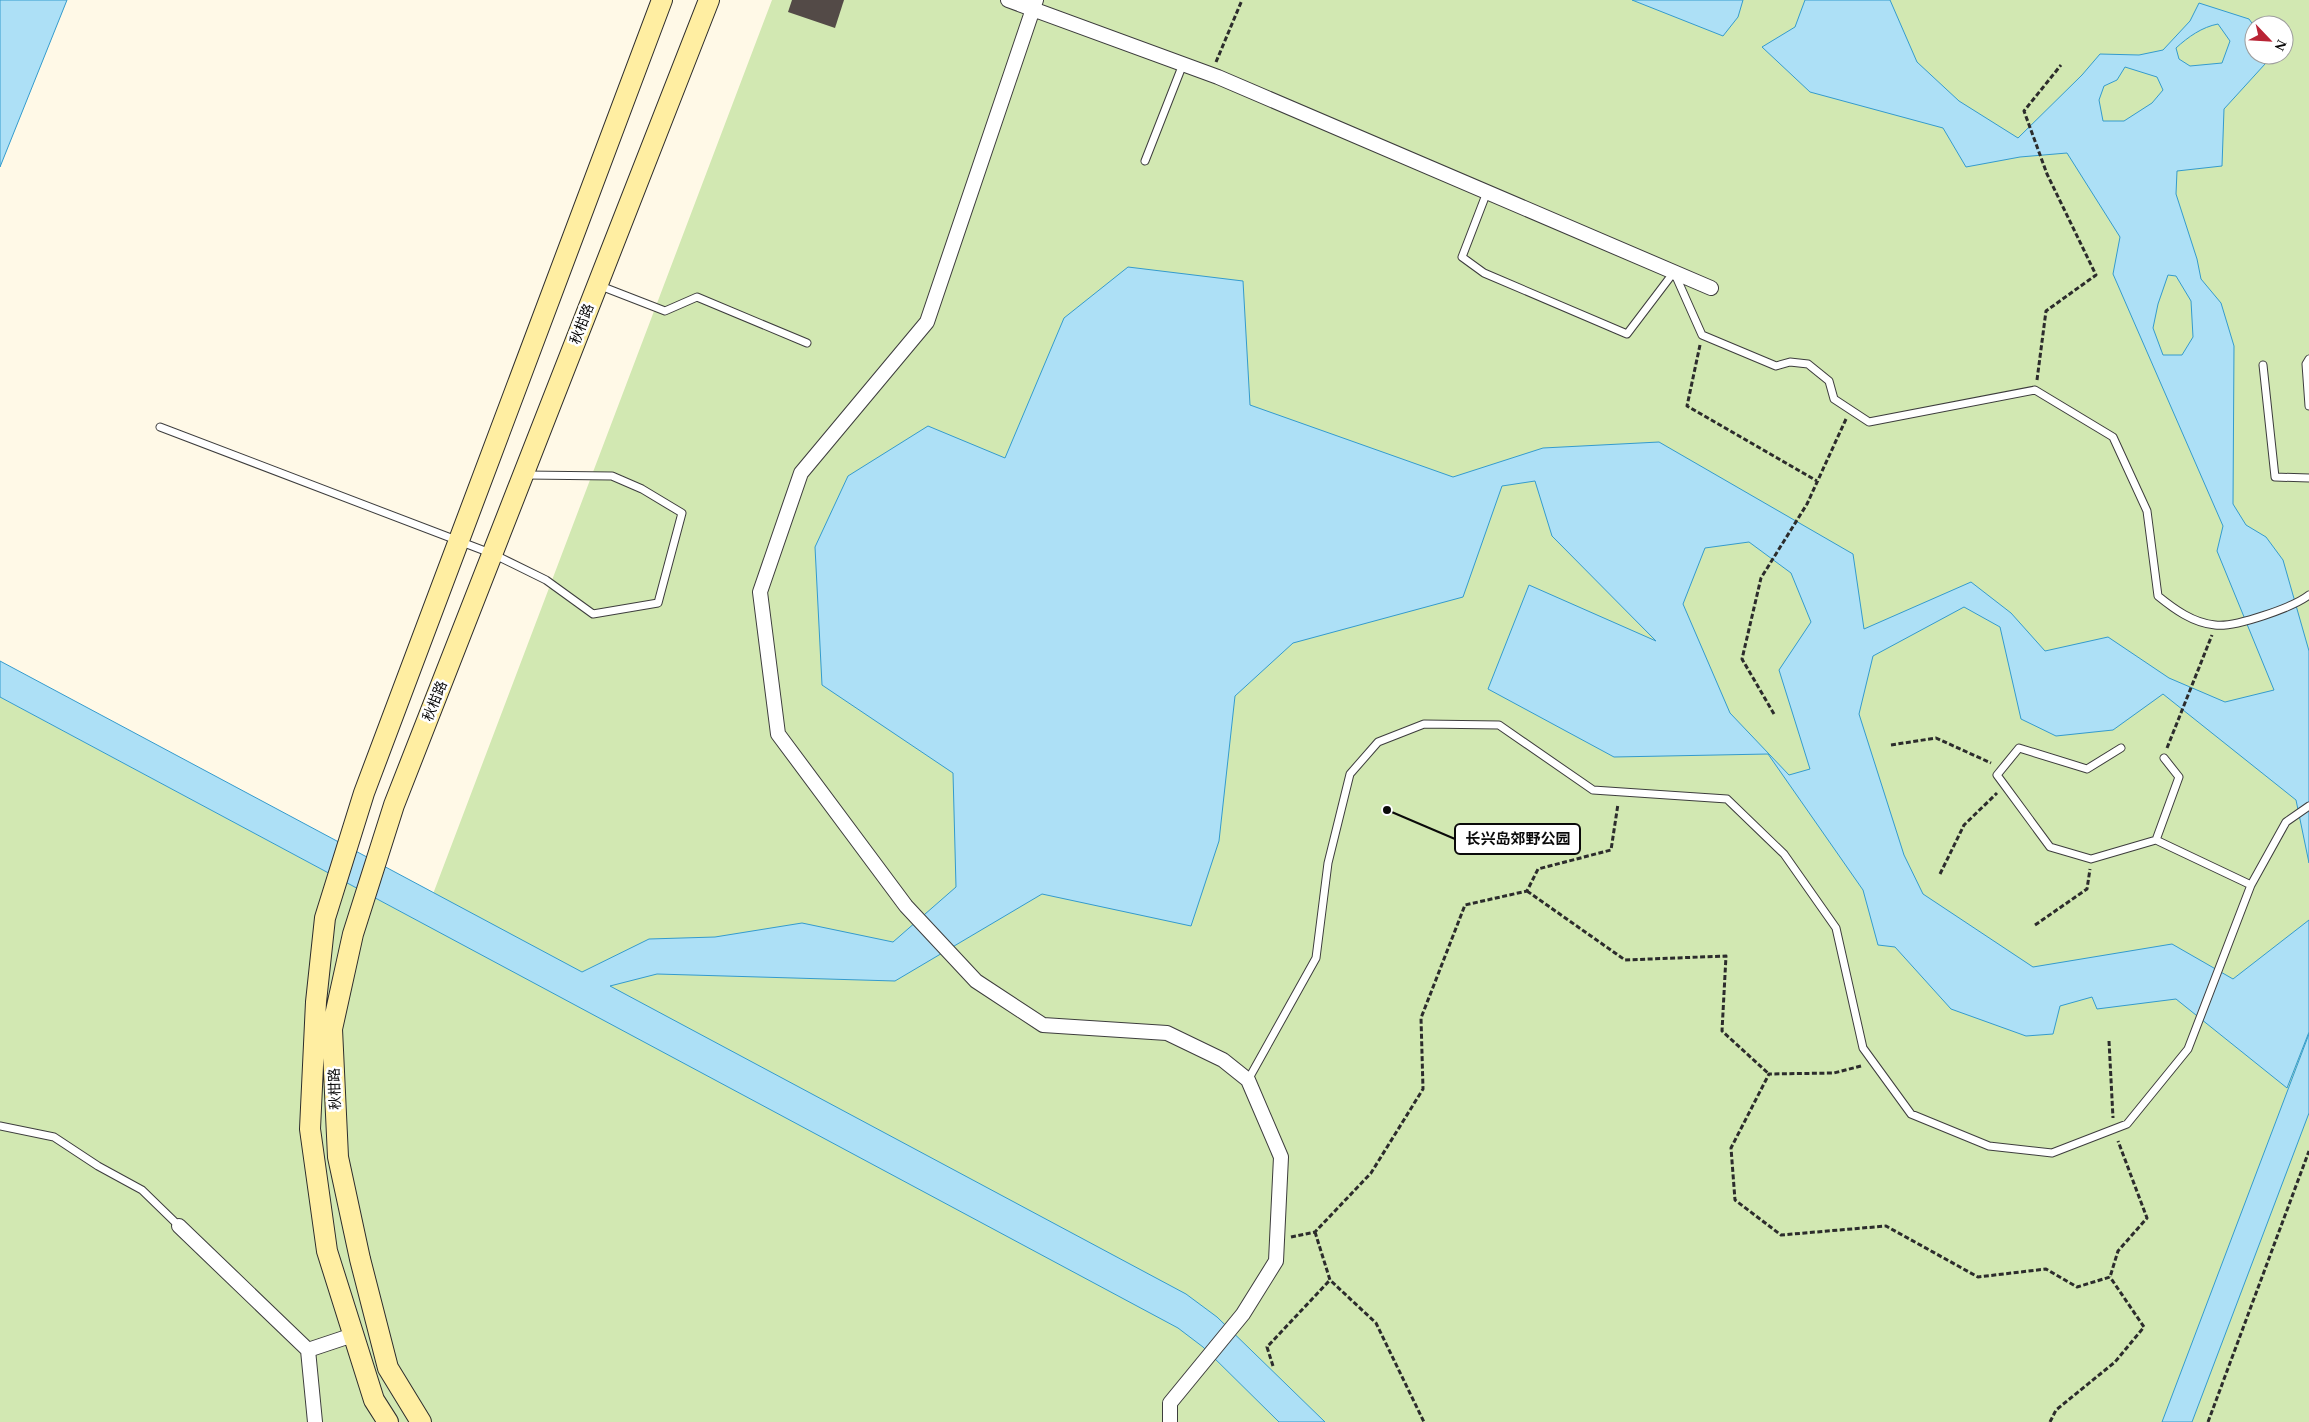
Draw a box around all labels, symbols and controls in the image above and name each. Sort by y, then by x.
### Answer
north arrow [2244,15,2294,65]
text: N [2271,38,2289,53]
street label: 秋柑路 [567,301,597,346]
street label: 秋柑路 [419,678,450,723]
callout: 长兴岛郊野公园 [1455,824,1580,854]
text: 长兴岛郊野公园 [1465,831,1571,847]
street label: 秋柑路 [326,1068,343,1110]

